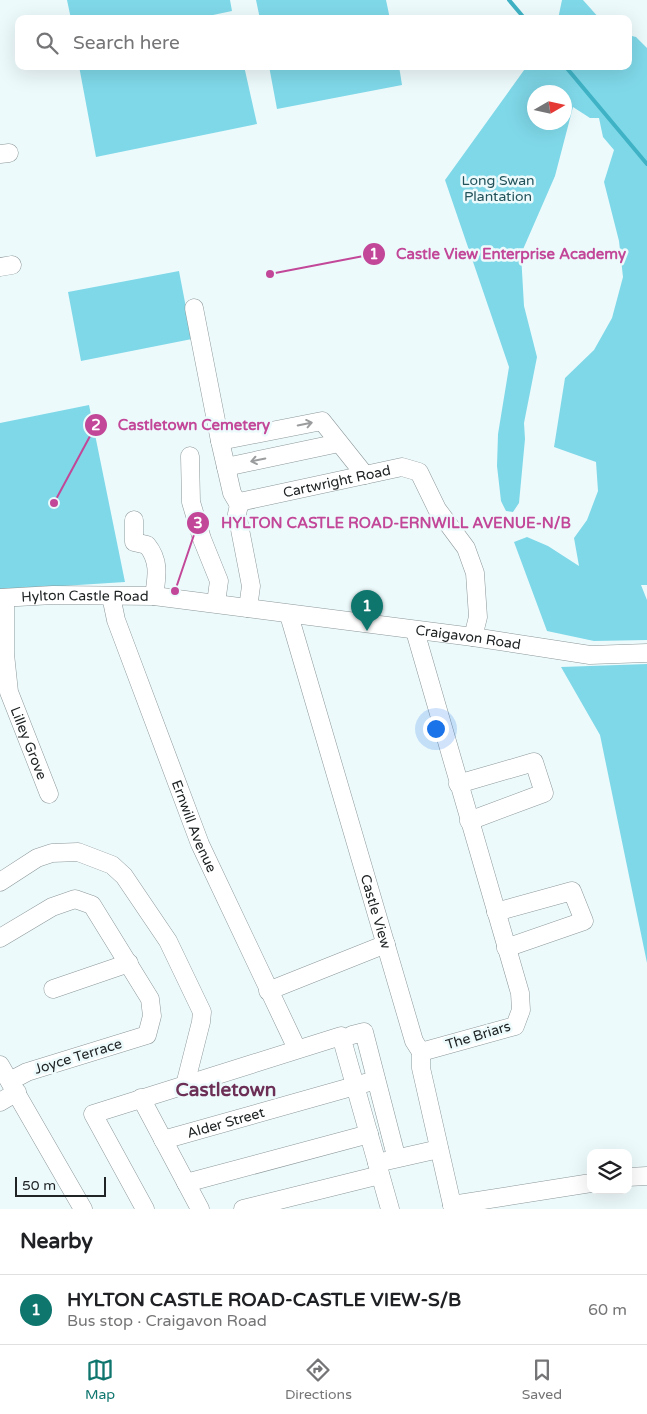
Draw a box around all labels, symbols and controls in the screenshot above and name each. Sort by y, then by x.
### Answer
search box [15,15,632,70]
icon: search [33,29,61,57]
text: Search here [73,32,180,54]
north arrow [527,85,572,130]
park label: Long Swan Plantation [461,172,535,205]
callout: Castle View Enterprise Academy [361,239,636,269]
text: 1 [369,245,379,263]
text: Castle View Enterprise Academy [396,245,626,264]
callout: Castletown Cemetery [83,410,280,440]
text: 2 [91,416,101,434]
text: Castletown Cemetery [118,416,270,435]
one-way arrow [296,419,312,429]
one-way arrow [250,456,266,466]
street label: Cartwright Road [281,462,392,501]
callout: HYLTON CASTLE ROAD-ERNWILL AVENUE-N/B [186,508,581,538]
text: 3 [193,514,203,532]
text: HYLTON CASTLE ROAD-ERNWILL AVENUE-N/B [221,514,571,532]
street label: Hylton Castle Road [21,587,149,606]
pin: 1 [351,590,383,631]
street label: Craigavon Road [415,622,522,653]
street label: Lilley Grove [7,704,51,782]
your location [423,716,449,742]
street label: Ernwill Avenue [168,778,220,875]
street label: Castle View [357,872,394,951]
street label: The Briars [444,1017,513,1053]
street label: Joyce Terrace [32,1035,124,1078]
district label: Castletown [176,1079,276,1101]
street label: Alder Street [185,1104,267,1142]
map controls [587,1149,632,1194]
button: layers [587,1149,632,1194]
scale bar [15,1174,106,1197]
text: 50 m [22,1177,56,1194]
text: Nearby [20,1229,93,1254]
text: HYLTON CASTLE ROAD-CASTLE VIEW-S/B [67,1289,461,1311]
text: 1 [31,1300,41,1320]
text: 60 m [588,1300,627,1320]
text: Bus stop · Craigavon Road [67,1311,267,1331]
tab: Map [85,1356,115,1403]
tab: Directions [285,1356,352,1403]
tab: Saved [522,1356,562,1403]

